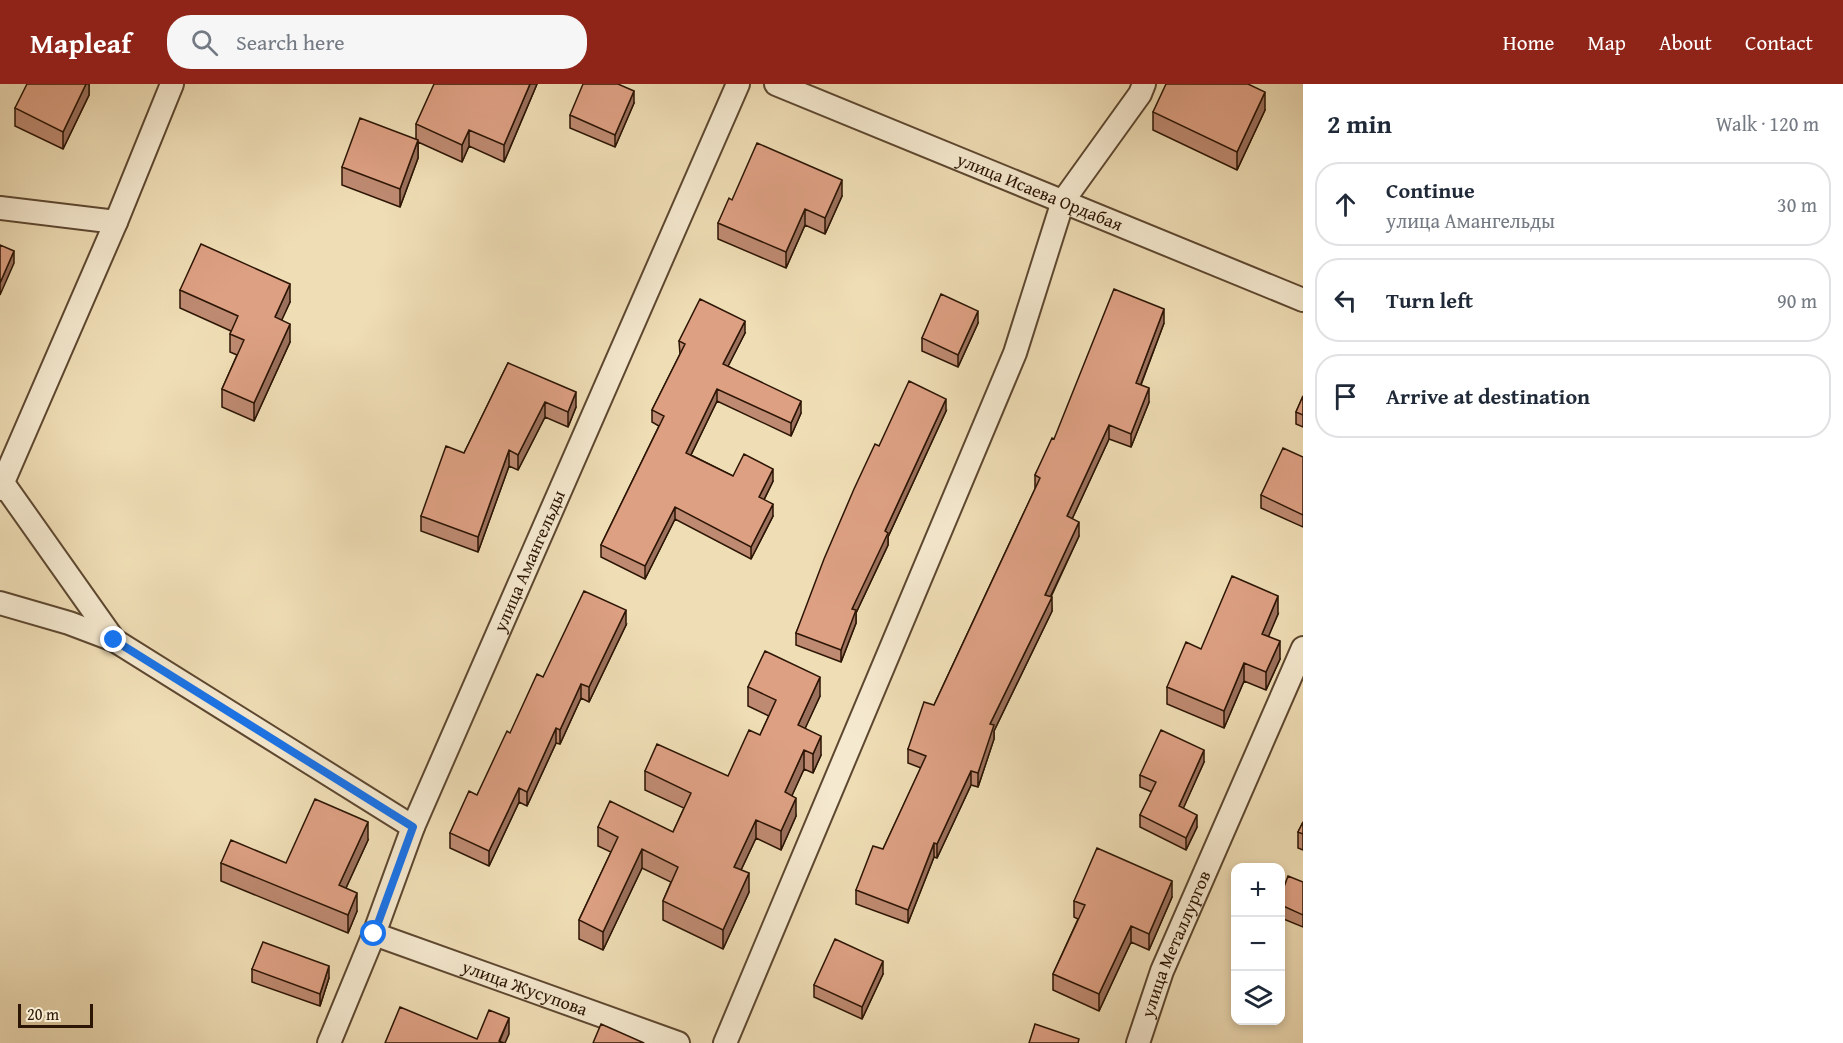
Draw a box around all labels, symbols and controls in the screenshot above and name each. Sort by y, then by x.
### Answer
search box [167,15,587,69]
text: Mapleaf [30,22,131,63]
icon: search [188,26,221,59]
text: Search here [236,26,345,58]
text: Home [1503,27,1554,58]
text: Map [1587,27,1626,58]
text: About [1659,27,1712,58]
text: Contact [1745,27,1813,58]
text: 2 min [1327,104,1392,143]
text: Walk · 120 m [1716,109,1819,138]
street label: улица Исаева Ордабая [952,145,1127,238]
text: Continue [1386,174,1475,206]
icon: ahead [1329,188,1362,221]
text: 30 m [1777,190,1817,219]
text: улица Амангельды [1386,206,1555,235]
icon: left [1329,284,1362,317]
text: Turn left [1386,284,1473,316]
text: 90 m [1777,286,1817,315]
icon: arrive [1329,380,1362,413]
text: Arrive at destination [1386,380,1590,412]
street label: улица Амангельды [486,485,572,637]
route end [100,626,126,652]
map controls [1231,863,1285,1025]
button: + [1231,863,1285,917]
street label: улица Металлургов [1133,866,1217,1022]
button: − [1231,917,1285,971]
route start [360,920,386,946]
street label: улица Жусупова [457,952,592,1023]
button: layers [1231,971,1285,1025]
scale bar [18,1001,93,1028]
text: 20 m [27,1002,59,1026]

